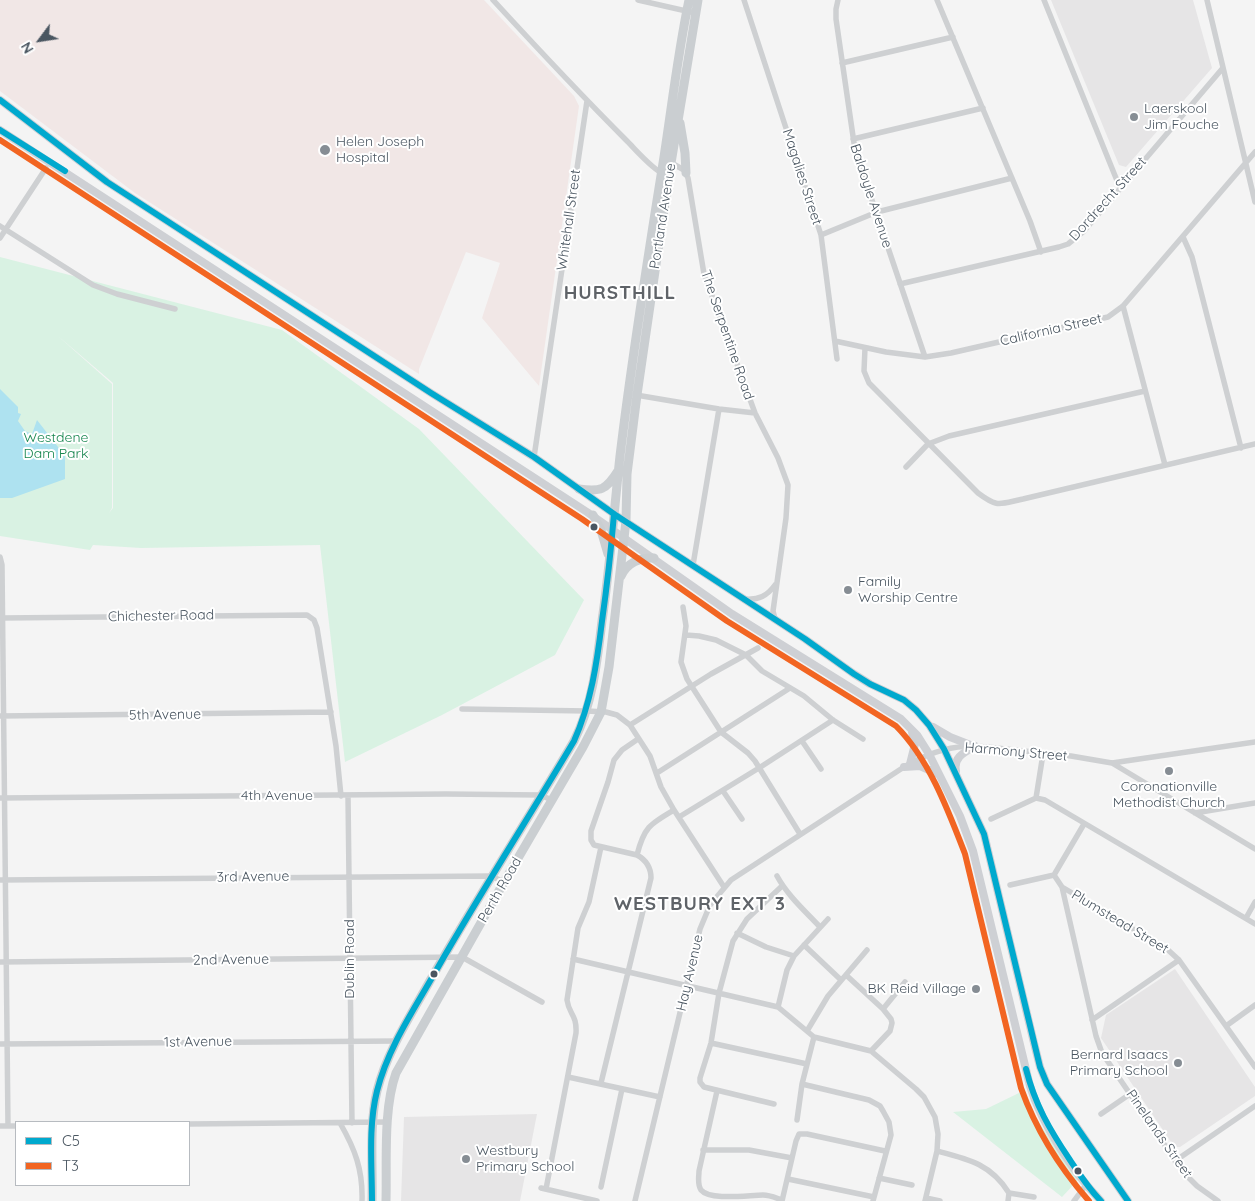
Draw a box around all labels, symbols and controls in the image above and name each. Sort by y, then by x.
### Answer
north arrow [15,15,65,65]
text: N [17,39,38,57]
place label: Laerskool Jim Fouche [1144,101,1219,134]
marker: Laerskool Jim Fouche [1128,111,1140,123]
street label: Magalies Street [779,127,825,227]
place label: Helen Joseph Hospital [336,134,424,166]
street label: Baldoyle Avenue [846,142,896,250]
marker: Helen Joseph Hospital [318,143,332,157]
street label: Dordrecht Street [1066,154,1150,244]
street label: Portland Avenue [646,162,680,270]
street label: Whitehall Street [554,168,584,272]
street label: The Serpentine Road [697,268,757,402]
district label: HURSTHILL [563,282,677,304]
street label: California Street [999,310,1103,350]
park label: Westdene Dam Park [24,430,88,462]
unlabelled marker [589,522,599,532]
place label: Family Worship Centre [858,574,958,606]
marker: Family Worship Centre [842,584,854,596]
street label: Chichester Road [108,607,214,625]
street label: 5th Avenue [129,706,201,724]
street label: Harmony Street [964,739,1068,765]
marker: Coronationville Methodist Church [1163,765,1175,777]
place label: Coronationville Methodist Church [1113,779,1225,812]
street label: 4th Avenue [241,788,313,804]
street label: Perth Road [475,854,525,926]
street label: 3rd Avenue [217,868,289,886]
street label: Plumstead Street [1068,886,1172,958]
district label: WESTBURY EXT 3 [612,893,788,915]
street label: Dublin Road [342,919,358,999]
street label: Hay Avenue [673,933,707,1013]
street label: 2nd Avenue [193,951,269,969]
unlabelled marker [429,969,439,979]
place label: BK Reid Village [867,981,966,997]
marker: BK Reid Village [970,983,982,995]
street label: 1st Avenue [164,1033,232,1051]
place label: Bernard Isaacs Primary School [1070,1047,1168,1080]
marker: Bernard Isaacs Primary School [1172,1057,1184,1069]
street label: Pinelands Street [1122,1086,1196,1182]
legend [15,1121,190,1186]
text: C5 [62,1131,80,1150]
place label: Westbury Primary School [476,1143,574,1176]
marker: Westbury Primary School [460,1153,472,1165]
text: T3 [62,1156,79,1175]
unlabelled marker [1073,1166,1083,1176]

